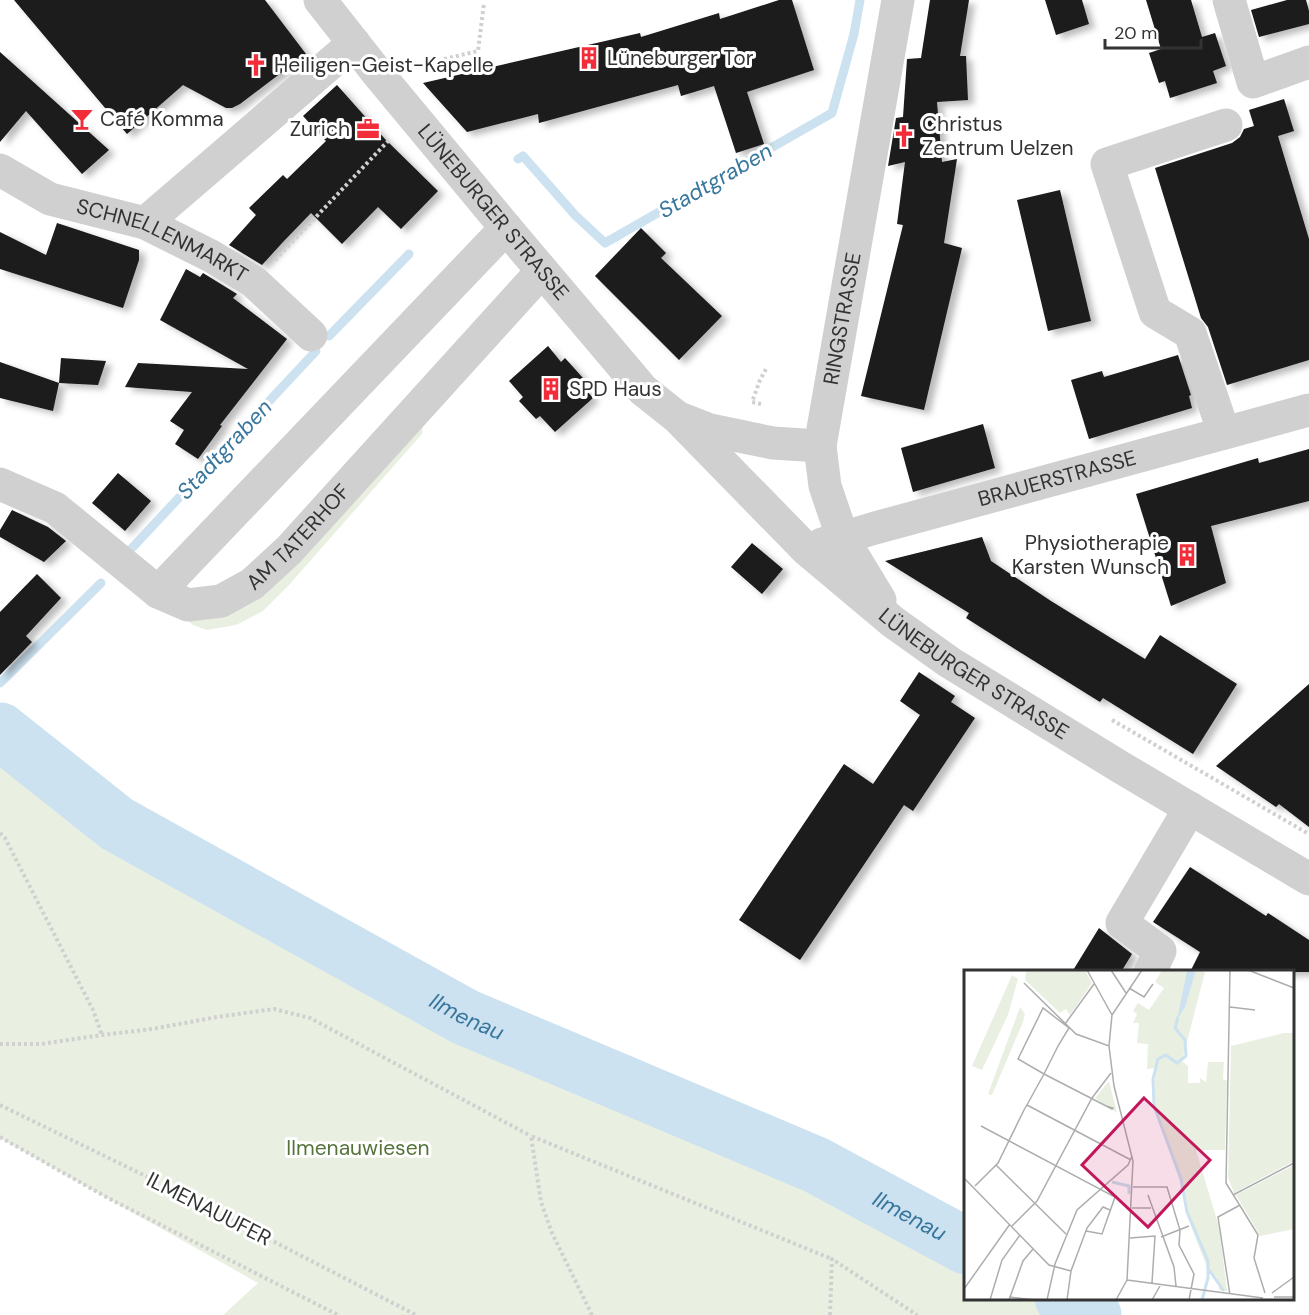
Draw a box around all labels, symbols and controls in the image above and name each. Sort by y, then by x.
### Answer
scale bar [1105,12,1201,50]
text: 20 m [1114,21,1157,45]
place label: Lüneburger Tor [607,44,754,72]
building icon: Lüneburger Tor [576,45,602,71]
place label: Heiligen-Geist-Kapelle [274,51,494,79]
church icon: Heiligen-Geist-Kapelle [243,52,269,78]
place label: Café Komma [100,105,224,133]
bar icon: Café Komma [69,106,95,132]
place label: Christus Zentrum Uelzen [922,110,1074,162]
place label: Zurich [290,115,350,143]
office icon: Zurich [355,116,381,142]
street label: LÜNEBURGER STRASSE [411,118,575,306]
church icon: Christus Zentrum Uelzen [891,123,917,149]
water label: Stadtgraben [653,136,777,225]
street label: SCHNELLENMARKT [74,192,253,289]
street label: RINGSTRASSE [817,250,868,387]
place label: SPD Haus [569,375,662,403]
building icon: SPD Haus [538,376,564,402]
water label: Stadtgraben [170,393,278,506]
street label: BRAUERSTRASSE [975,444,1139,513]
street label: AM TATERHOF [240,478,356,596]
place label: Physiotherapie Karsten Wunsch [1012,529,1169,581]
building icon: Physiotherapie Karsten Wunsch [1174,542,1200,568]
street label: LÜNEBURGER STRASSE [873,602,1074,746]
inset map [964,970,1294,1300]
water label: Ilmenau [424,986,509,1047]
park label: Ilmenauwiesen [286,1134,430,1162]
street label: ILMENAUUFER [142,1166,276,1252]
water label: Ilmenau [868,1184,952,1248]

